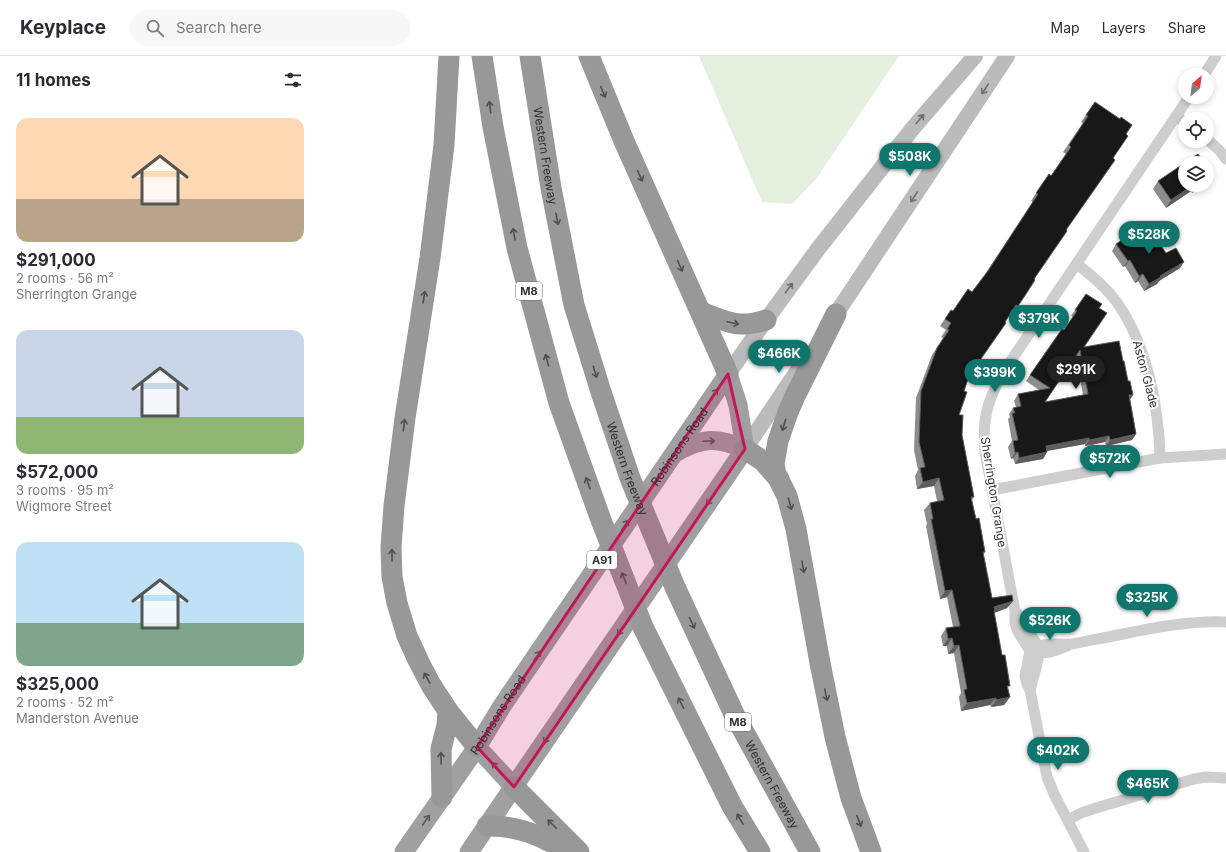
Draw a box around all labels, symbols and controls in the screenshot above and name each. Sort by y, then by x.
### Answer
search box [130,10,410,46]
text: Keyplace [20,16,106,39]
icon: search [144,17,166,39]
text: Search here [176,18,262,37]
text: Map [1051,19,1080,36]
text: Layers [1102,19,1146,36]
text: Share [1168,19,1206,36]
north arrow [1178,68,1214,104]
map controls [1178,68,1214,192]
icon: filters [282,69,304,91]
text: 11 homes [16,70,91,90]
one-way arrow [981,83,989,94]
one-way arrow [600,86,607,98]
one-way arrow [486,101,494,114]
street label: Western Freeway [531,106,562,206]
button: locate [1178,112,1214,148]
one-way arrow [915,115,924,125]
pin: $508K [882,143,938,177]
icon: home [124,144,196,216]
text: $508K [888,148,932,164]
button: layers [1178,156,1214,192]
one-way arrow [637,170,644,182]
one-way arrow [910,191,918,202]
one-way arrow [553,212,561,225]
pin: $528K [1121,221,1177,255]
text: $528K [1128,226,1170,242]
one-way arrow [510,228,518,241]
text: $291,000 [16,250,96,270]
one-way arrow [677,260,684,272]
text: 2 rooms · 56 m² [16,270,114,286]
road number: M8 [516,282,542,300]
one-way arrow [785,283,793,294]
text: Sherrington Grange [16,286,137,302]
one-way arrow [420,291,428,304]
pin: $379K [1011,305,1067,339]
text: $379K [1018,310,1060,326]
one-way arrow [726,319,739,327]
street label: Aston Glade [1130,339,1162,409]
pin: $466K [751,340,807,374]
text: $466K [757,345,801,361]
one-way arrow [543,354,550,367]
icon: home [124,356,196,428]
pin: $291K [1048,356,1104,390]
pin: $399K [967,359,1023,393]
text: $291K [1056,361,1096,377]
text: $399K [973,364,1017,380]
one-way arrow [592,365,599,378]
one-way arrow [710,389,718,400]
street label: Robinsons Road [647,404,711,488]
one-way arrow [780,418,787,431]
one-way arrow [400,419,408,432]
street label: Western Freeway [604,420,652,518]
street label: Sherrington Grange [978,436,1010,548]
one-way arrow [702,437,715,444]
pin: $572K [1082,445,1138,479]
text: $572K [1089,450,1131,466]
text: $572,000 [16,462,98,482]
one-way arrow [583,478,591,490]
text: 3 rooms · 95 m² [16,482,114,498]
one-way arrow [706,494,714,505]
one-way arrow [786,497,794,510]
text: Wigmore Street [16,498,112,514]
one-way arrow [621,520,629,531]
one-way arrow [388,549,395,562]
road number: A91 [587,551,617,569]
one-way arrow [799,560,807,573]
icon: home [124,568,196,640]
one-way arrow [619,573,627,585]
pin: $325K [1119,584,1175,618]
text: $325K [1126,589,1168,605]
pin: $526K [1022,607,1078,641]
text: $526K [1029,612,1071,628]
one-way arrow [689,616,696,628]
one-way arrow [617,625,625,636]
one-way arrow [533,650,541,661]
one-way arrow [423,672,431,684]
street label: Robinsons Road [467,672,528,758]
text: $325,000 [16,674,99,694]
one-way arrow [823,688,831,701]
text: 2 rooms · 52 m² [16,694,114,710]
one-way arrow [677,697,684,709]
text: Manderston Avenue [16,710,139,726]
road number: M8 [725,713,751,731]
one-way arrow [543,732,551,743]
pin: $402K [1030,737,1086,771]
street label: Western Freeway [742,738,803,831]
text: $402K [1036,742,1080,758]
one-way arrow [438,752,445,765]
one-way arrow [491,762,500,772]
pin: $465K [1120,770,1176,804]
text: $465K [1126,775,1170,791]
one-way arrow [736,814,744,825]
one-way arrow [856,814,864,826]
one-way arrow [422,815,430,826]
one-way arrow [547,819,557,829]

